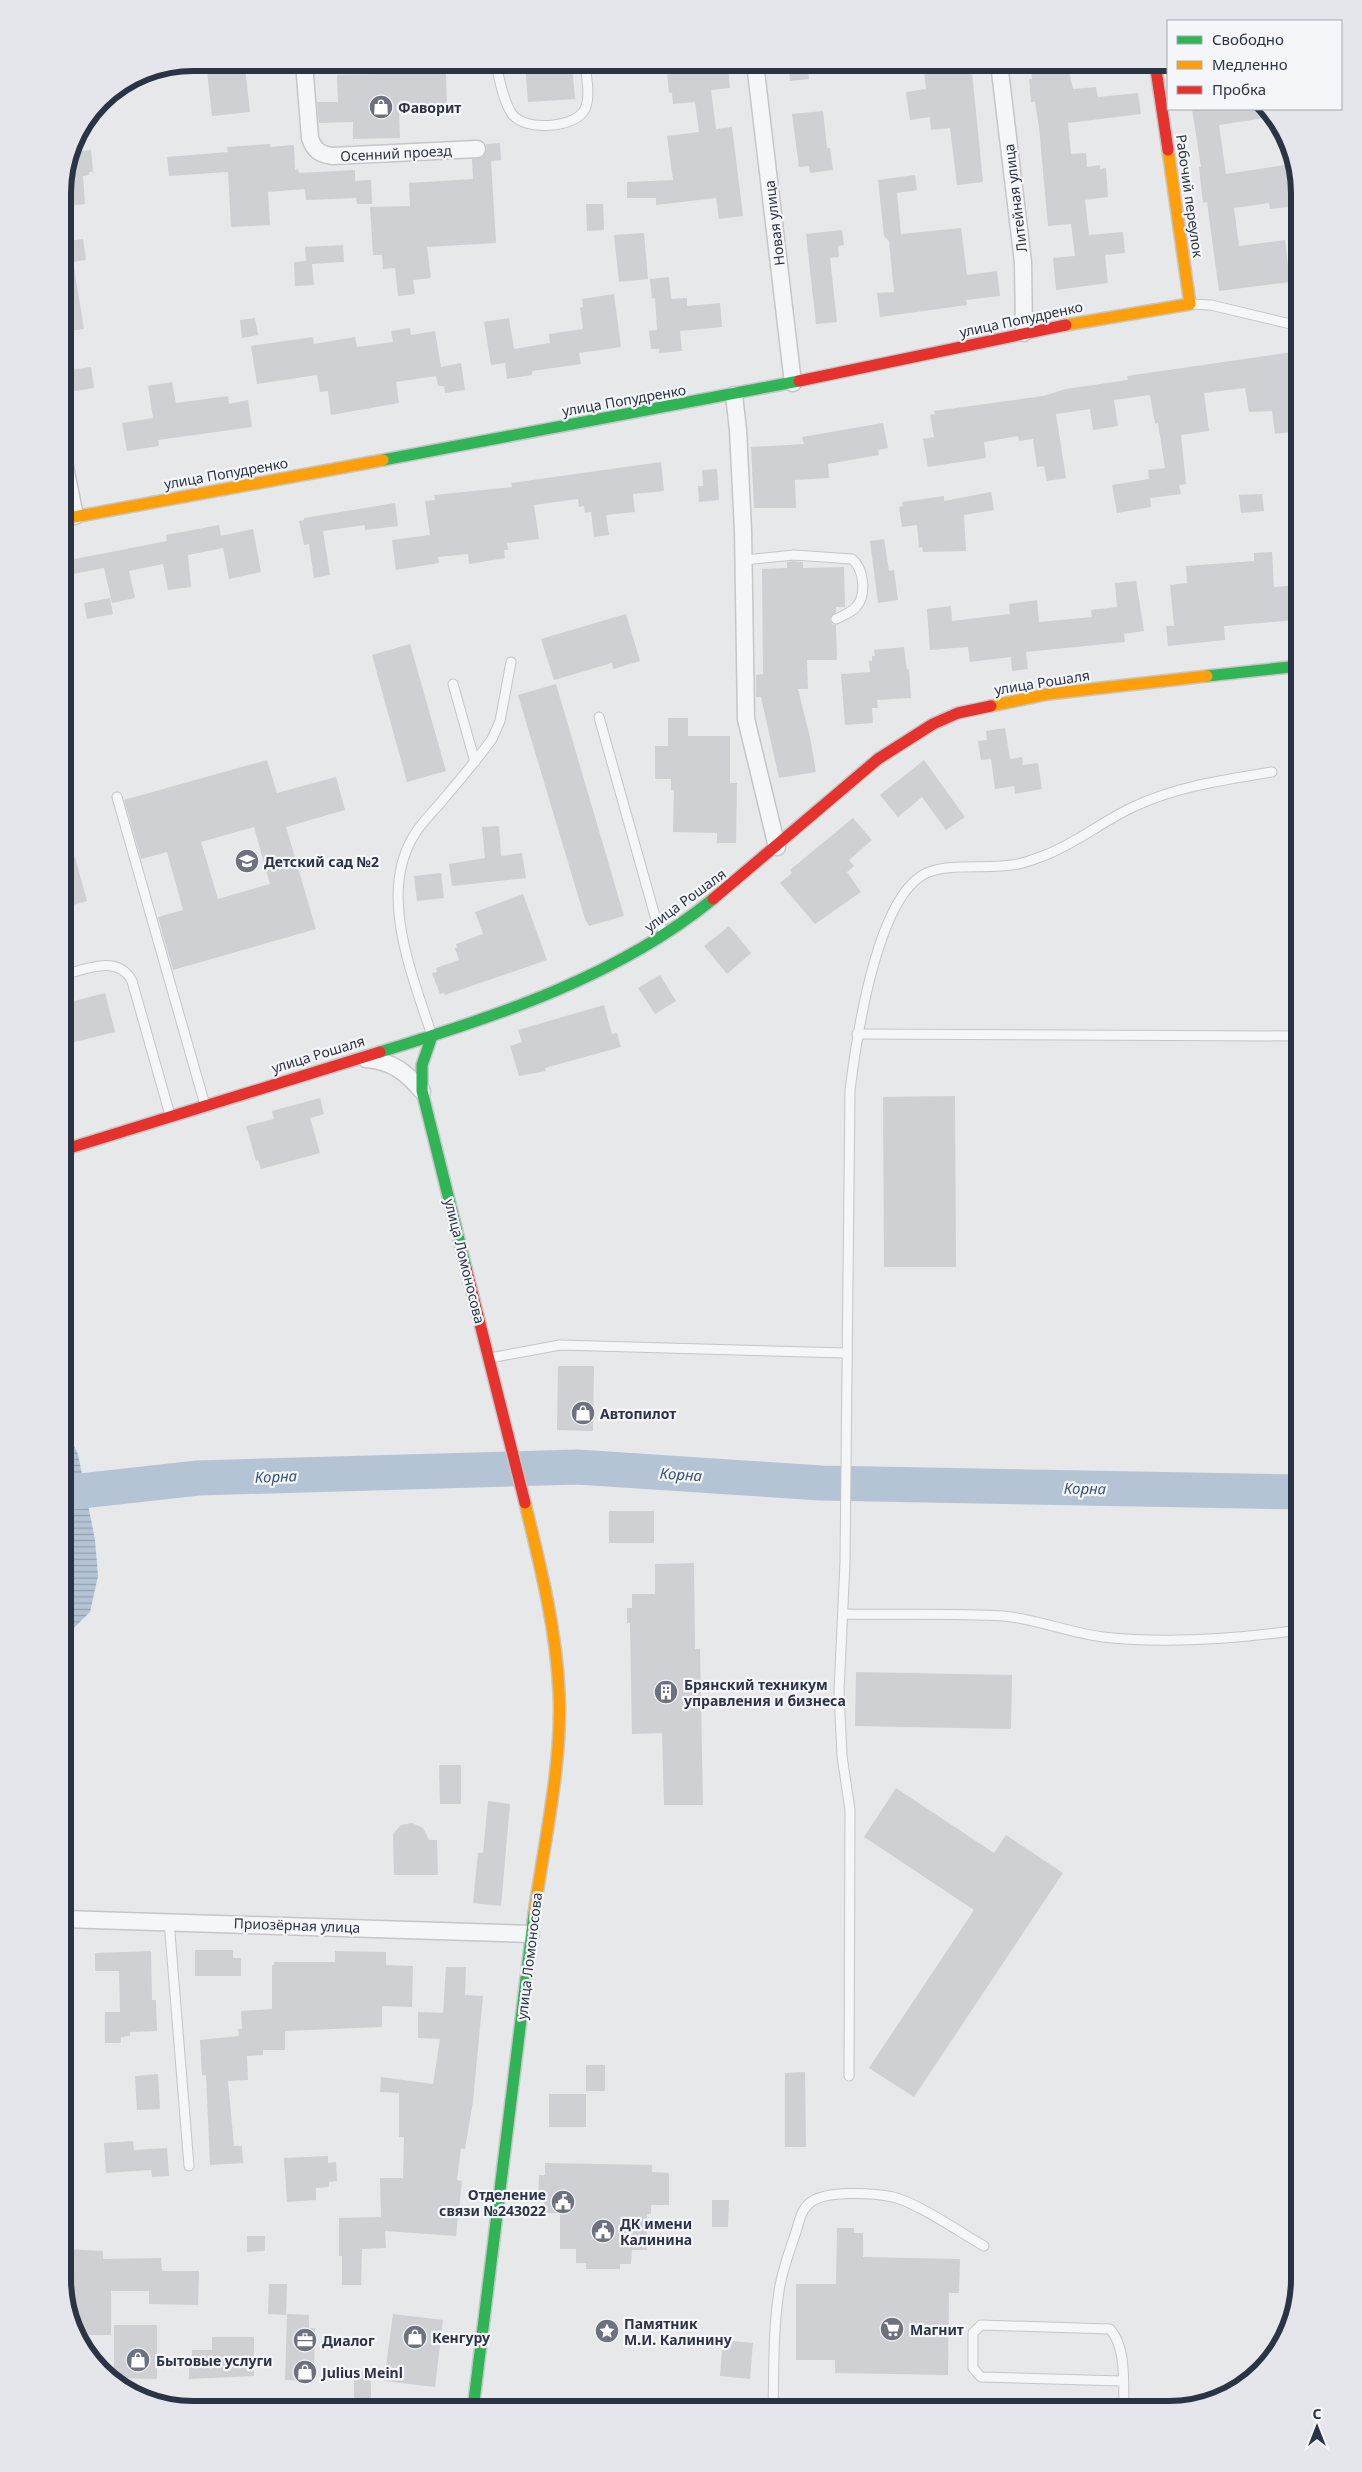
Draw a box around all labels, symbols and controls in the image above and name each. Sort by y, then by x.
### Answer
legend [1167,20,1342,110]
text: Свободно [1212,29,1284,49]
text: Медленно [1212,54,1288,74]
text: Пробка [1212,79,1266,99]
shop icon: Фаворит [368,94,394,120]
place label: Фаворит [398,98,461,117]
street label: Рабочий переулок [1172,133,1208,259]
street label: Осенний проезд [340,141,453,165]
street label: Литейная улица [999,143,1031,253]
street label: Новая улица [759,179,789,267]
street label: улица Попудренко [958,297,1084,341]
street label: улица Попудренко [560,380,688,420]
street label: улица Попудренко [162,453,290,493]
street label: улица Рошаля [993,665,1091,699]
school or university icon: Детский сад №2 [234,848,260,874]
place label: Детский сад №2 [264,852,379,871]
street label: улица Рошаля [640,864,730,936]
street label: улица Рошаля [269,1031,367,1077]
street label: улица Ломоносова [440,1197,490,1325]
shop icon: Автопилот [570,1400,596,1426]
place label: Автопилот [600,1404,676,1423]
water label: Корна [659,1463,703,1485]
water label: Корна [254,1465,298,1487]
water label: Корна [1064,1478,1107,1498]
place label: Брянский техникум управления и бизнеса [683,1675,846,1710]
building icon: Брянский техникум управления и бизнеса [653,1679,679,1705]
street label: улица Ломоносова [512,1891,546,2021]
street label: Приозёрная улица [233,1913,361,1937]
place label: Отделение связи №243022 [439,2185,546,2220]
public building icon: Отделение связи №243022 [550,2189,576,2215]
place label: ДК имени Калинина [620,2214,692,2249]
public building icon: ДК имени Калинина [590,2218,616,2244]
place label: Памятник М.И. Калинину [624,2314,732,2349]
supermarket icon: Магнит [879,2316,905,2342]
place icon: Памятник М.И. Калинину [594,2318,620,2344]
place label: Магнит [910,2320,964,2339]
shop icon: Кенгуру [402,2324,428,2350]
office icon: Диалог [292,2327,318,2353]
place label: Кенгуру [432,2328,490,2347]
place label: Диалог [322,2331,375,2350]
shop icon: Бытовые услуги [125,2347,151,2373]
place label: Бытовые услуги [156,2351,273,2370]
shop icon: Julius Meinl [292,2359,318,2385]
place label: Julius Meinl [320,2363,403,2382]
north arrow [1292,2402,1342,2452]
text: С [1312,2404,1322,2423]

